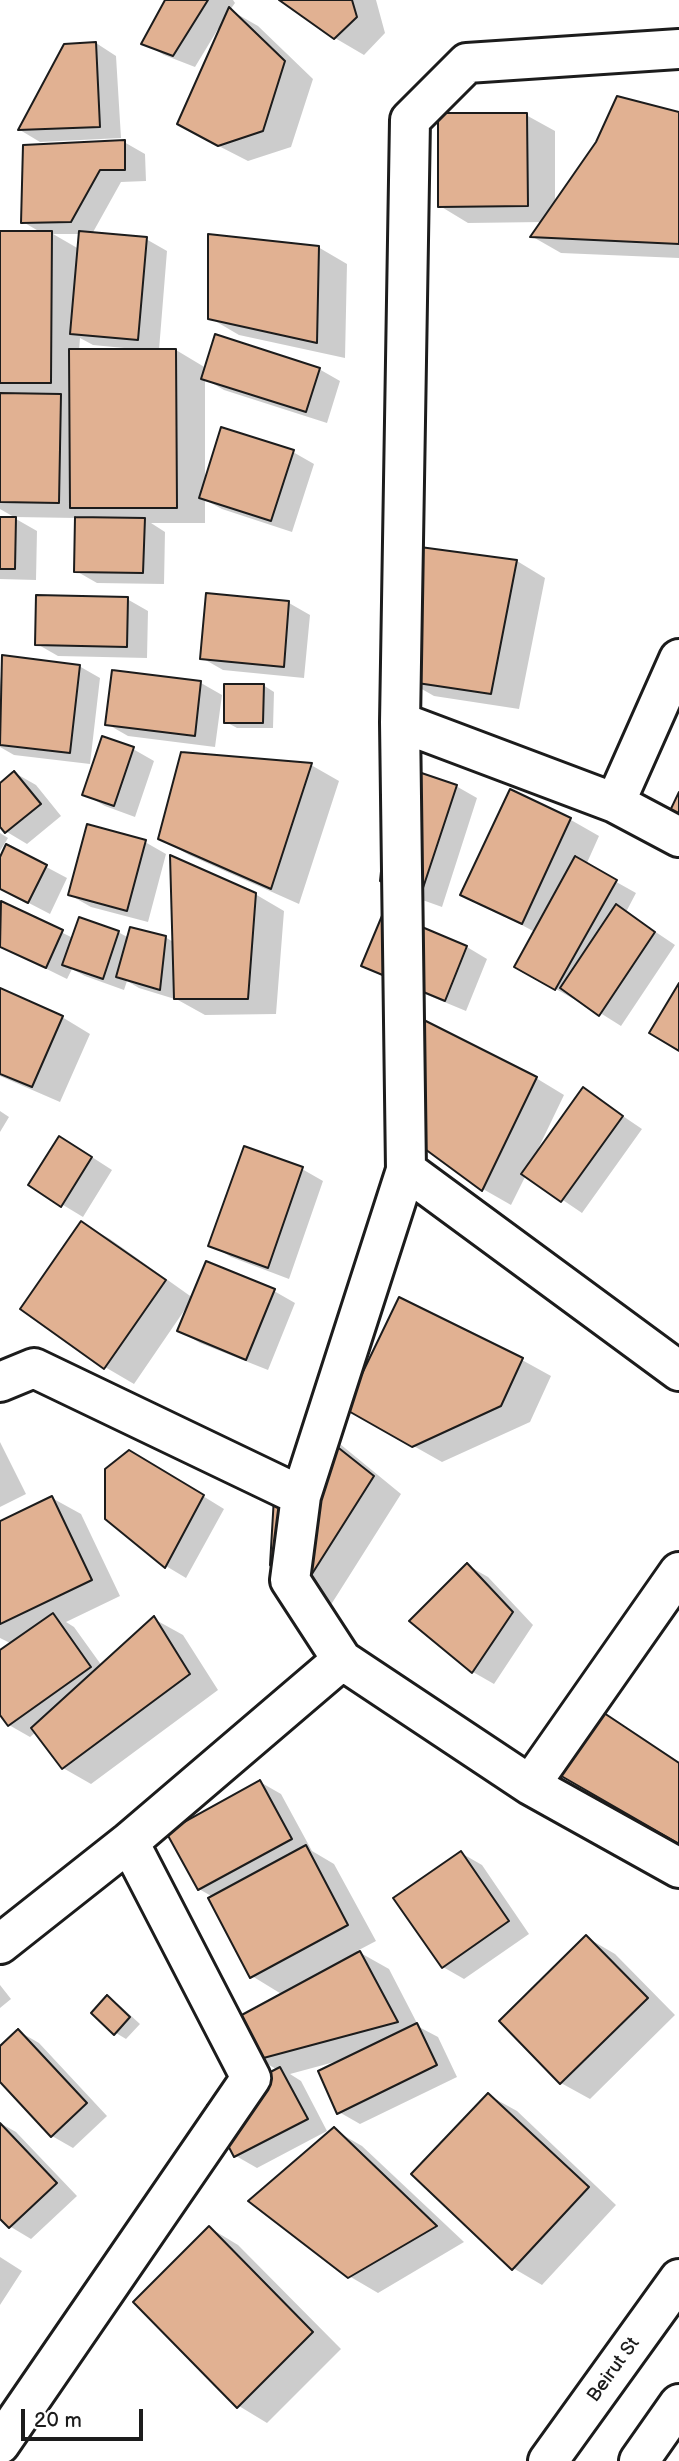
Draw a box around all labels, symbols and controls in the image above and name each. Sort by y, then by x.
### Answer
street label: Beirut St [583,2333,645,2407]
scale bar [24,2394,147,2438]
text: 20 m [34,2408,82,2433]

